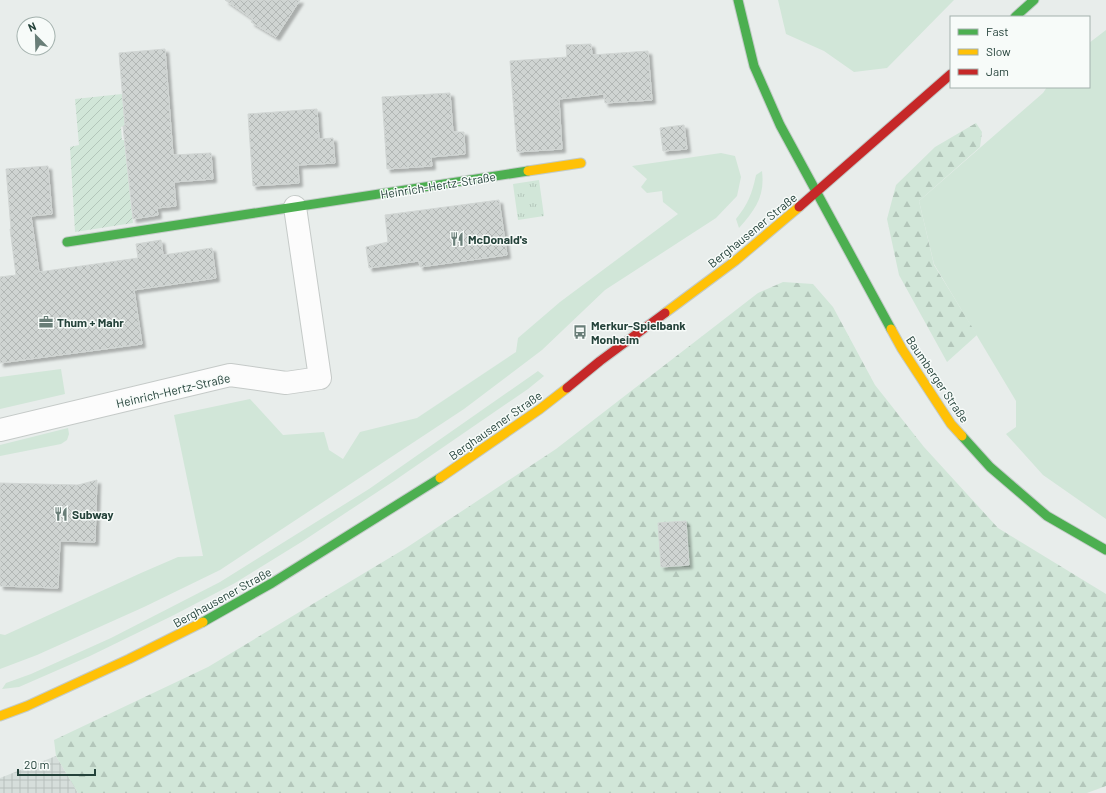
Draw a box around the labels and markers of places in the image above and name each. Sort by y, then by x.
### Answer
restaurant icon: McDonald's [449,231,465,247]
place label: McDonald's [468,232,528,246]
office icon: Thum + Mahr [38,314,54,330]
place label: Thum + Mahr [57,315,124,329]
place label: Merkur-Spielbank Monheim [591,318,686,346]
bus stop icon: Merkur-Spielbank Monheim [572,324,588,340]
restaurant icon: Subway [53,506,69,522]
place label: Subway [72,507,114,521]

